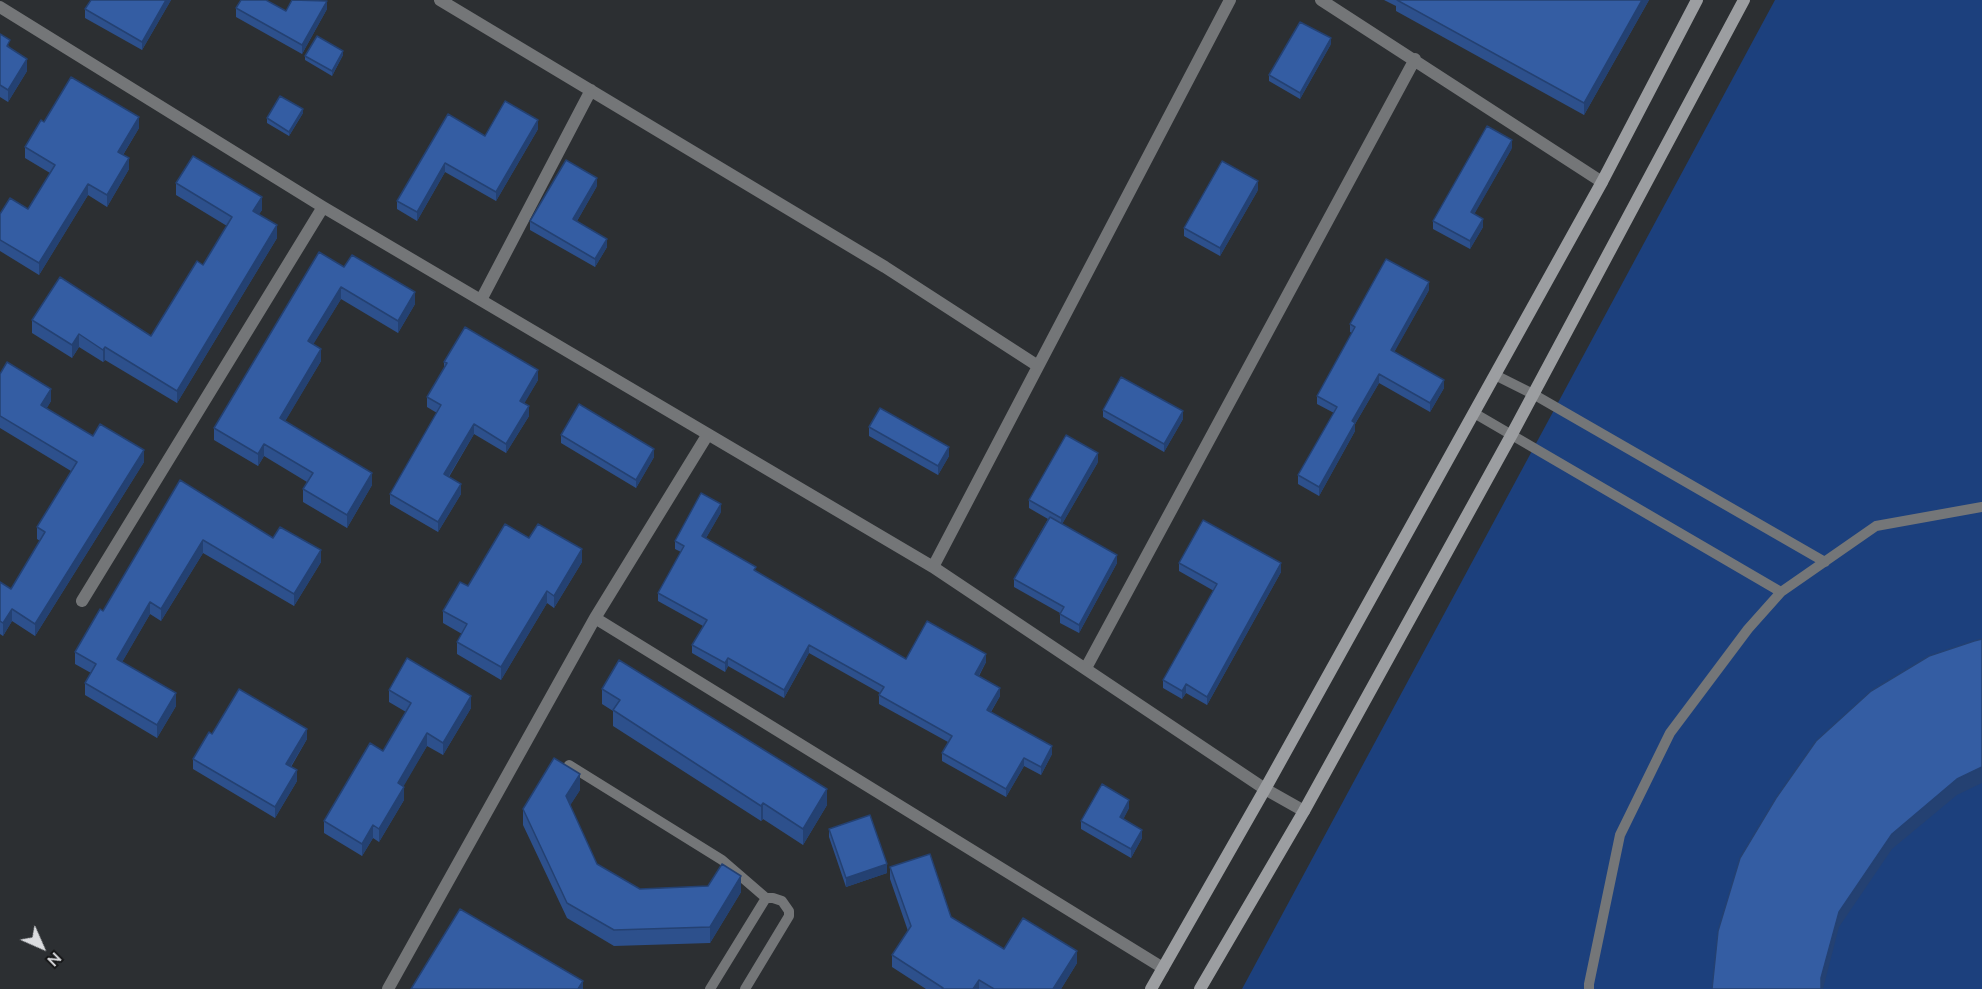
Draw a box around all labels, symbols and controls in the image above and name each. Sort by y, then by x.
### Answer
north arrow [12,917,72,977]
text: N [43,948,66,971]

